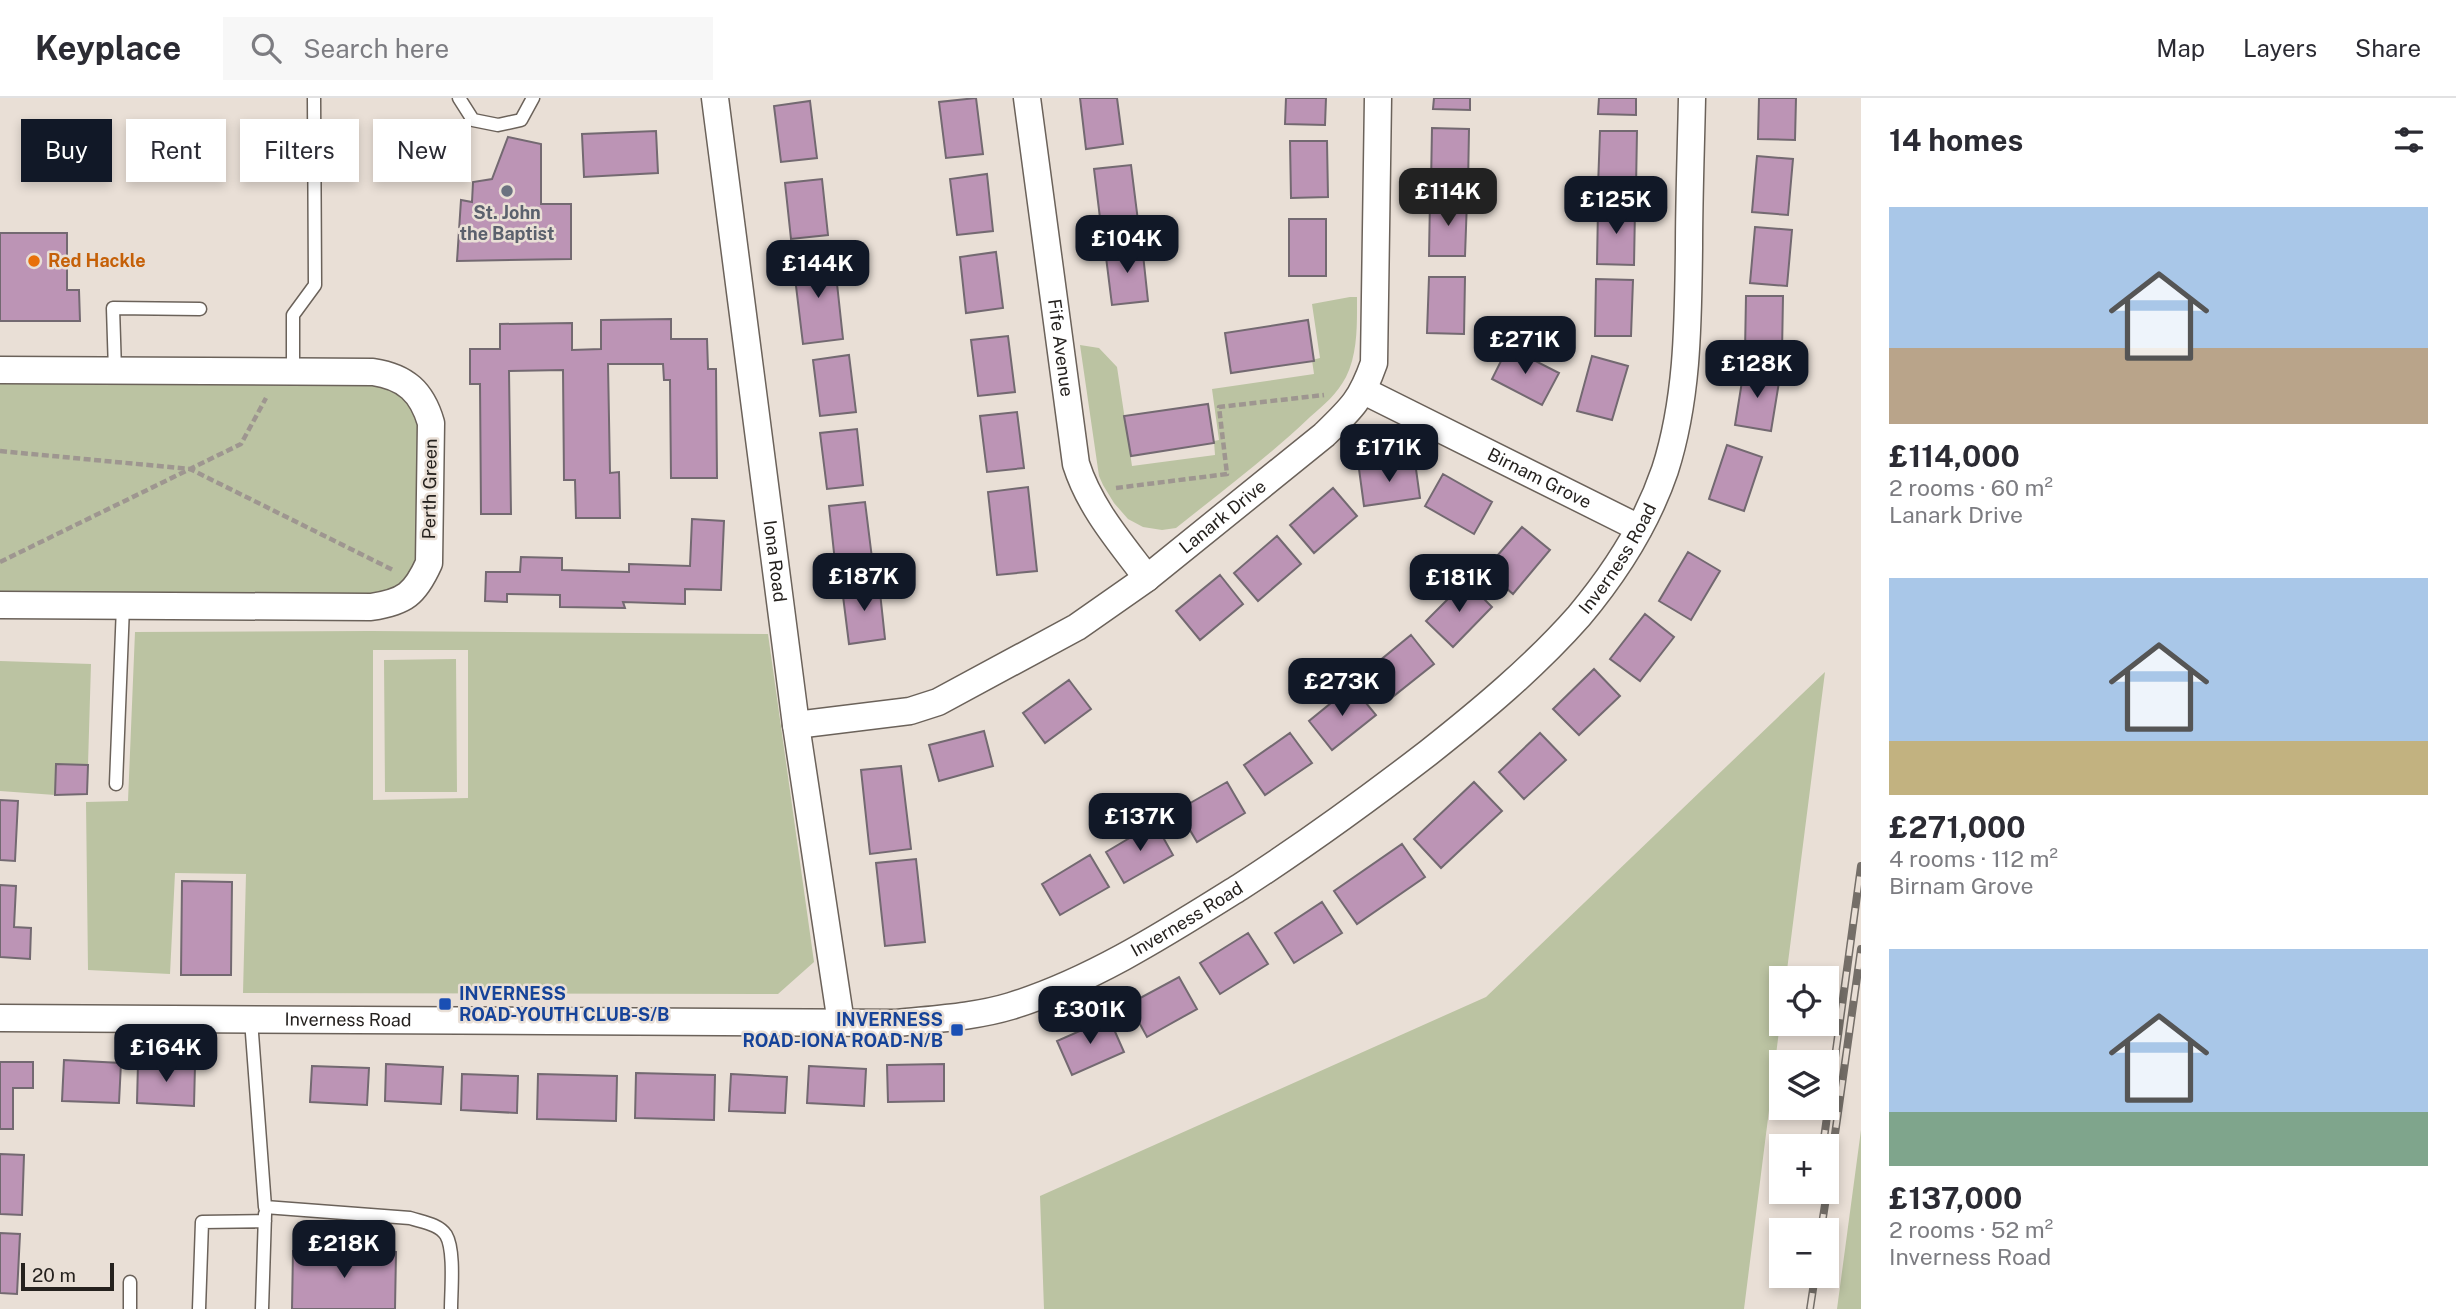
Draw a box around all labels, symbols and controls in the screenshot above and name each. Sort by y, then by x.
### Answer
search box [223,17,713,80]
text: Keyplace [35,29,181,67]
icon: search [247,29,285,67]
text: Search here [303,33,449,64]
text: Map [2156,34,2205,62]
text: Layers [2243,34,2317,62]
text: Share [2355,34,2421,62]
chip: Buy [21,119,112,182]
chip: Rent [126,119,226,182]
chip: Filters [240,119,359,182]
chip: New [373,119,471,182]
icon: filters [2390,121,2428,159]
text: 14 homes [1889,122,2023,158]
pin: £114K [1399,169,1497,228]
pin: £125K [1567,176,1665,236]
text: £114K [1415,177,1481,204]
marker: St. John the Baptist [499,183,515,199]
text: £125K [1580,185,1652,212]
place label: St. John the Baptist [460,202,554,244]
pin: £104K [1078,216,1176,275]
text: £104K [1091,224,1163,251]
pin: £144K [769,240,867,300]
text: £144K [782,249,854,276]
place label: Red Hackle [48,250,146,271]
marker: Red Hackle [26,253,42,269]
icon: home [2096,253,2222,379]
street label: Fife Avenue [1044,297,1078,398]
pin: £271K [1476,316,1574,376]
text: £271K [1490,325,1560,352]
pin: £128K [1708,341,1806,400]
text: £128K [1721,349,1793,376]
pin: £171K [1340,424,1438,484]
text: £171K [1356,433,1422,460]
street label: Perth Green [418,438,441,540]
text: £114,000 [1889,438,2020,474]
street label: Birnam Grove [1484,443,1595,513]
text: 2 rooms · 60 m² [1889,474,2053,501]
street label: Lanark Drive [1175,475,1270,558]
street label: Inverness Road [1574,500,1660,618]
text: Lanark Drive [1889,501,2023,528]
street label: Iona Road [760,519,791,603]
pin: £187K [815,554,913,613]
pin: £181K [1410,554,1508,614]
text: £187K [829,562,899,589]
text: £181K [1426,563,1492,590]
icon: home [2096,624,2222,750]
pin: £273K [1293,658,1391,718]
text: £273K [1304,667,1380,694]
pin: £137K [1091,794,1189,853]
text: £137K [1105,802,1175,829]
text: £271,000 [1889,809,2026,845]
text: 4 rooms · 112 m² [1889,845,2058,872]
text: Birnam Grove [1889,872,2034,899]
street label: Inverness Road [1127,877,1246,961]
map controls [1769,966,1839,1288]
button: locate [1769,966,1839,1036]
place label: INVERNESS ROAD-YOUTH CLUB-S/B [459,983,669,1025]
pin: £301K [1041,986,1139,1046]
text: £301K [1054,995,1126,1022]
icon: home [2096,995,2222,1121]
marker: INVERNESS ROAD-YOUTH CLUB-S/B [437,996,453,1012]
street label: Inverness Road [284,1009,412,1030]
place label: INVERNESS ROAD-IONA ROAD-N/B [742,1009,943,1051]
marker: INVERNESS ROAD-IONA ROAD-N/B [949,1022,965,1038]
pin: £164K [117,1024,215,1084]
text: £164K [130,1033,202,1060]
button: layers [1769,1050,1839,1120]
button: + [1769,1134,1839,1204]
text: £137,000 [1889,1180,2022,1216]
text: 2 rooms · 52 m² [1889,1216,2053,1243]
button: − [1769,1218,1839,1288]
pin: £218K [295,1220,393,1280]
text: £218K [308,1229,380,1256]
text: Inverness Road [1889,1243,2051,1270]
scale bar [21,1260,114,1292]
text: 20 m [32,1264,76,1286]

